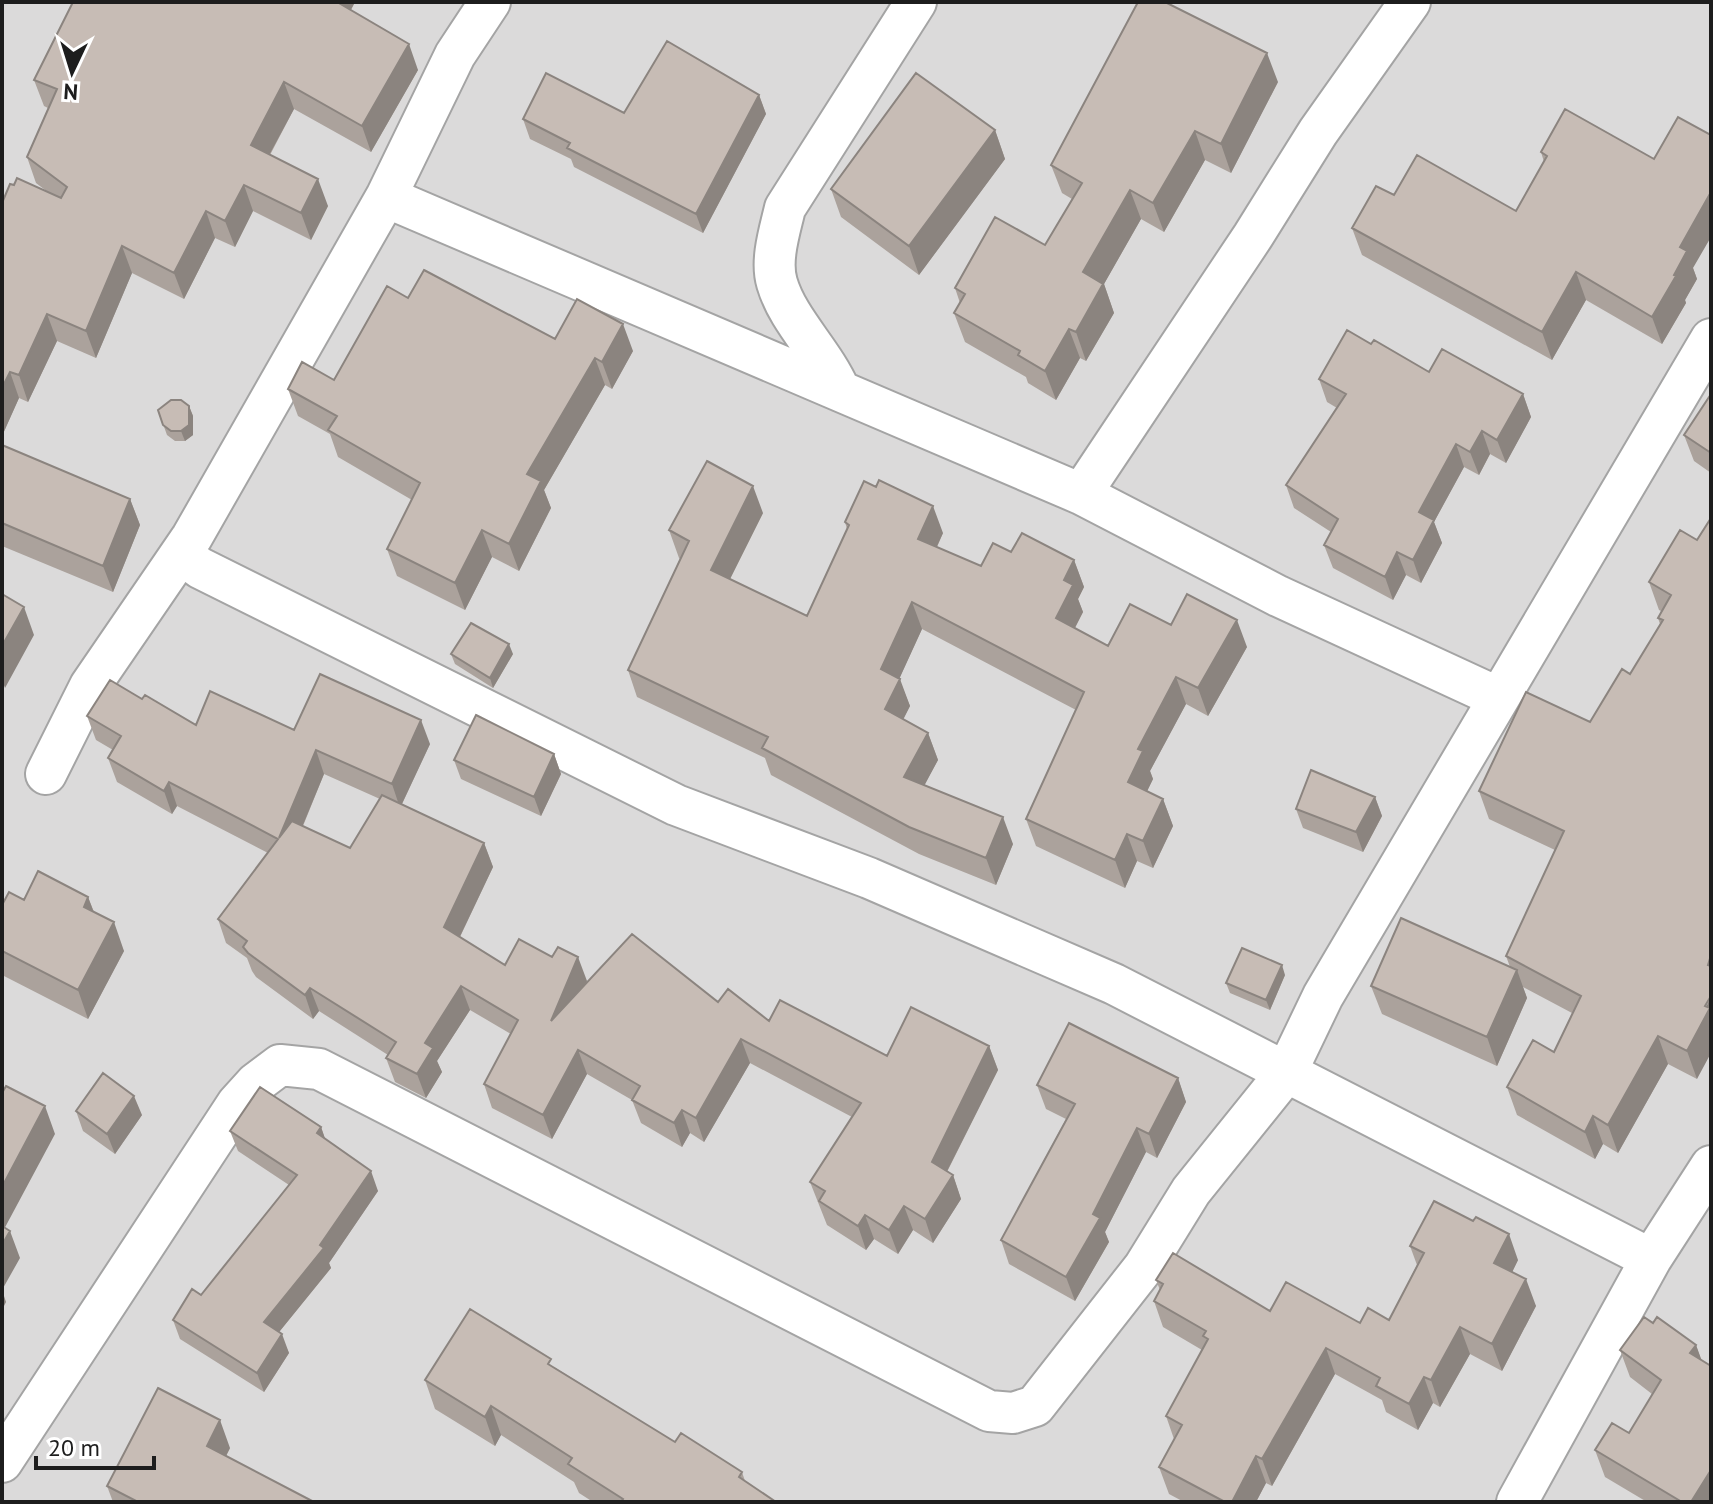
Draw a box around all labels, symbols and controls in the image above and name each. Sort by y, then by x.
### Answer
north arrow [32,32,112,112]
text: N [62,77,79,106]
scale bar [36,1420,154,1470]
text: 20 m [48,1432,100,1463]

